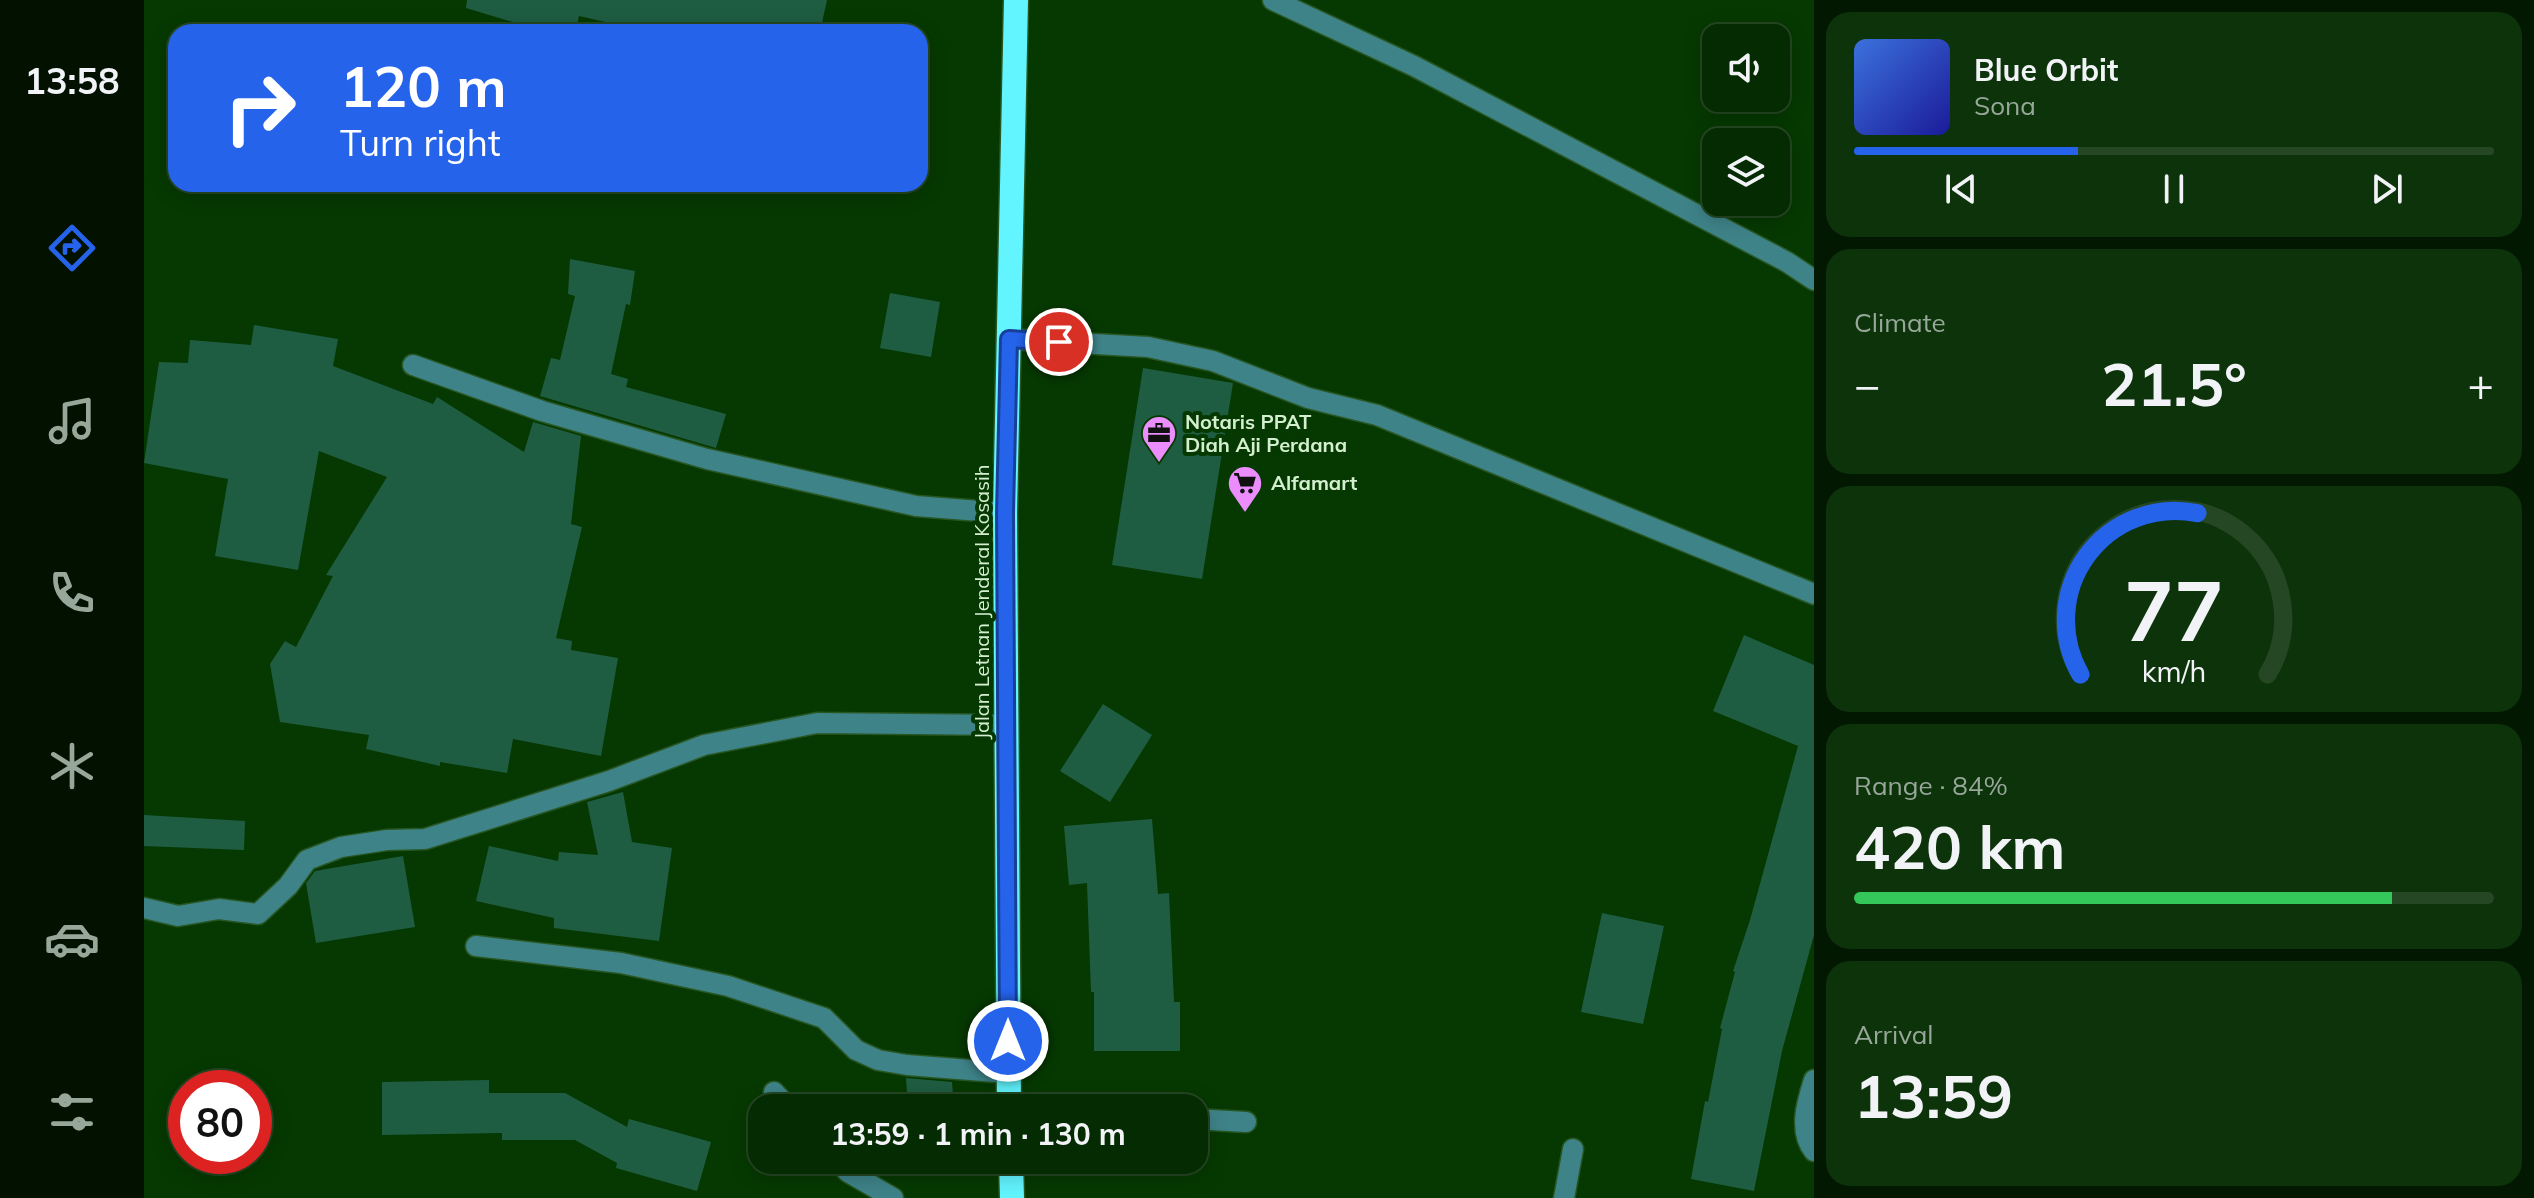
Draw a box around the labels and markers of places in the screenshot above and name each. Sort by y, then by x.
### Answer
pin [1025,308,1093,376]
place label: Notaris PPAT Diah Aji Perdana [1185,409,1347,457]
office icon: Notaris PPAT Diah Aji Perdana [1140,414,1178,464]
supermarket icon: Alfamart [1226,464,1264,514]
place label: Alfamart [1271,470,1358,495]

